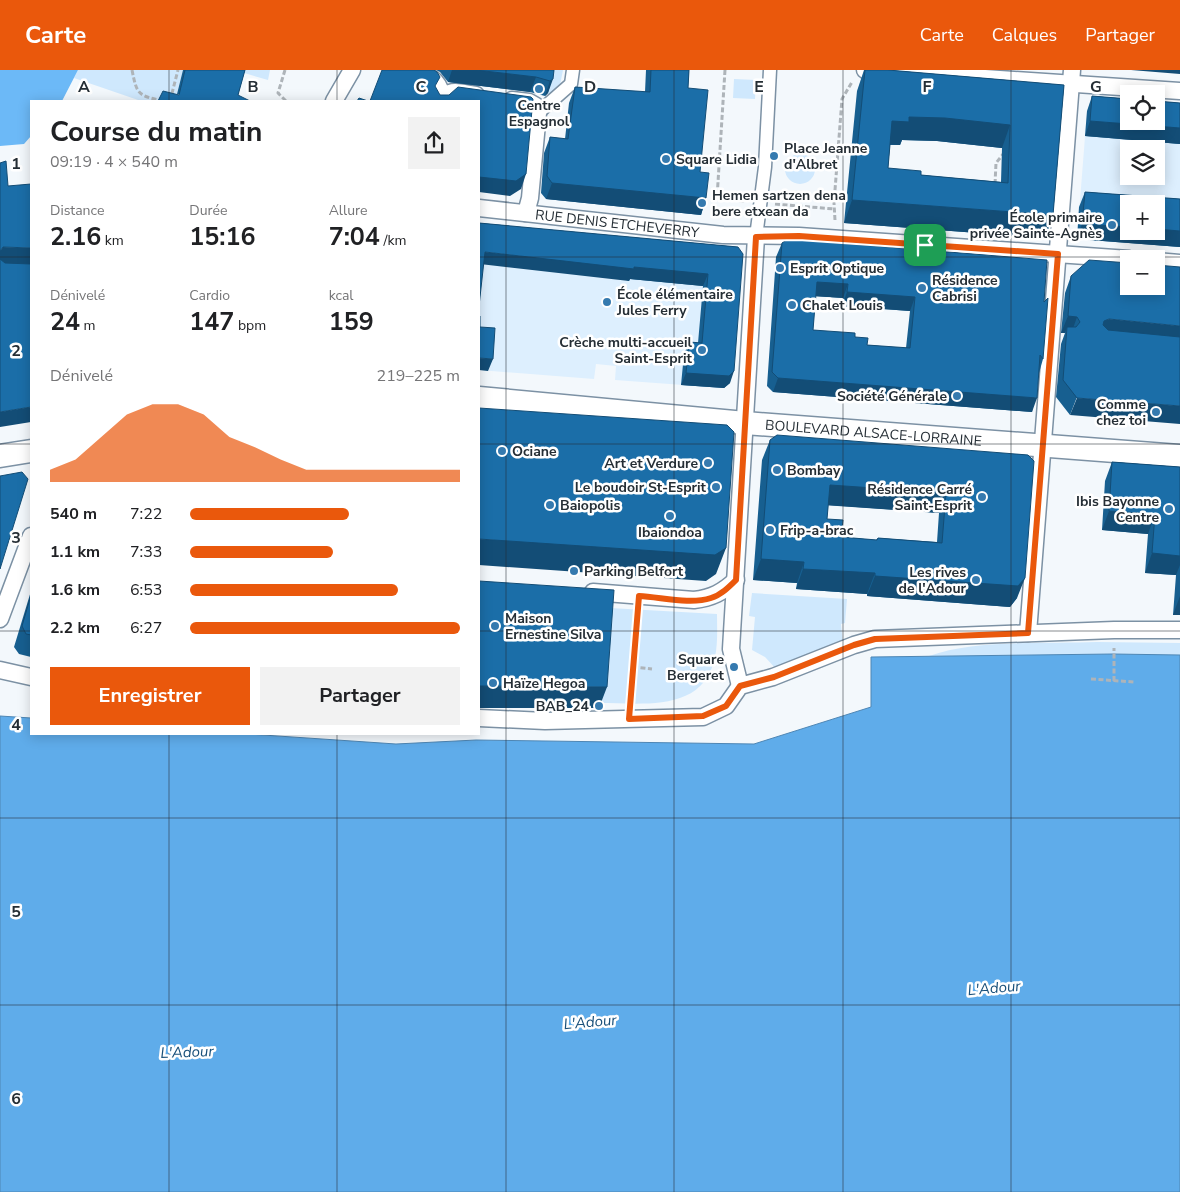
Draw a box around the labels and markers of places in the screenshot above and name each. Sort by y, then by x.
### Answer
marker: Centre Espagnol [533,83,545,95]
place label: Centre Espagnol [509,96,570,131]
place label: Place Jeanne d'Albret [784,139,868,174]
place label: Square Lidia [676,150,757,169]
marker: Place Jeanne d'Albret [768,150,780,162]
marker: Square Lidia [660,153,672,165]
place label: Hemen sartzen dena bere etxean da [712,186,846,221]
marker: Hemen sartzen dena bere etxean da [696,197,708,209]
place label: École primaire privée Sainte-Agnès [970,208,1102,243]
marker: École primaire privée Sainte-Agnès [1106,219,1118,231]
pin [904,224,946,266]
place label: Esprit Optique [790,259,885,278]
marker: Esprit Optique [774,262,786,274]
place label: Résidence Cabrisi [932,271,998,306]
marker: Résidence Cabrisi [916,282,928,294]
place label: École élémentaire Jules Ferry [616,285,733,320]
marker: École élémentaire Jules Ferry [601,296,613,308]
place label: Chalet Louis [802,296,883,315]
marker: Chalet Louis [786,299,798,311]
place label: Crèche multi-accueil Saint-Esprit [559,333,693,368]
marker: Crèche multi-accueil Saint-Esprit [696,344,708,356]
place label: Société Générale [837,387,947,406]
marker: Société Générale [951,390,963,402]
place label: Comme chez toi [1096,395,1146,430]
marker: Comme chez toi [1150,406,1162,418]
place label: Ociane [512,442,557,461]
marker: Ociane [496,445,508,457]
place label: Art et Verdure [604,454,698,473]
marker: Art et Verdure [702,457,714,469]
place label: Bombay [787,461,841,480]
marker: Bombay [771,464,783,476]
place label: Le boudoir St-Esprit [575,478,707,497]
place label: Résidence Carré Saint-Esprit [867,480,973,515]
marker: Le boudoir St-Esprit [710,481,722,493]
marker: Résidence Carré Saint-Esprit [976,491,988,503]
place label: Ibis Bayonne Centre [1076,492,1159,527]
place label: Baiopolis [560,496,620,515]
marker: Baiopolis [544,499,556,511]
marker: Ibis Bayonne Centre [1163,503,1175,515]
marker: Ibaiondoa [664,510,676,522]
place label: Frip-a-brac [780,521,854,540]
place label: Ibaiondoa [638,523,702,542]
marker: Frip-a-brac [764,524,776,536]
place label: Parking Belfort [584,562,684,581]
place label: Les rives de l'Adour [899,563,967,598]
marker: Parking Belfort [568,565,580,577]
marker: Les rives de l'Adour [970,574,982,586]
place label: Maison Ernestine Silva [505,609,601,644]
marker: Maison Ernestine Silva [489,620,501,632]
place label: Square Bergeret [667,650,725,685]
marker: Square Bergeret [728,661,740,673]
place label: Haïze Hegoa [503,674,586,693]
marker: Haïze Hegoa [487,677,499,689]
place label: BAB_24 [536,697,590,716]
marker: BAB_24 [593,700,605,712]

